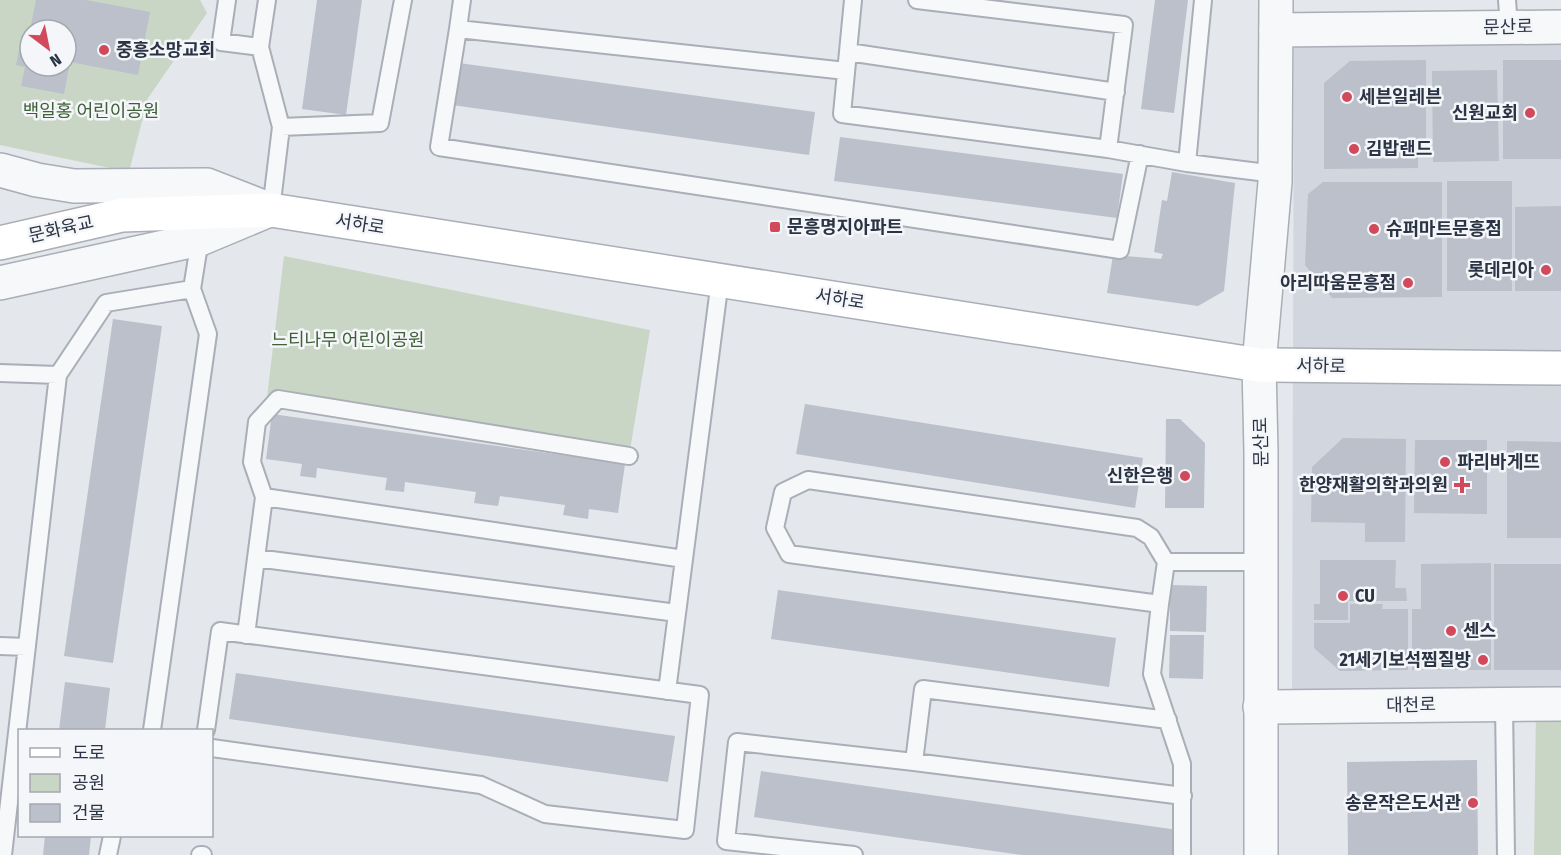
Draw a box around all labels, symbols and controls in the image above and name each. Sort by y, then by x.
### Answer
street label: 문산로 [1483,16,1533,38]
north arrow [18,18,78,78]
place label: 중흥소망교회 [116,39,215,61]
marker: 중흥소망교회 [97,43,111,57]
text: N [47,50,65,71]
place label: 세븐일레븐 [1359,86,1442,108]
marker: 세븐일레븐 [1340,90,1354,104]
park label: 백일홍 어린이공원 [23,100,159,122]
place label: 신원교회 [1452,102,1518,124]
marker: 신원교회 [1523,106,1537,120]
place label: 김밥랜드 [1366,138,1432,160]
marker: 김밥랜드 [1347,142,1361,156]
street label: 서하로 [334,209,386,239]
street label: 문화육교 [26,211,96,247]
place label: 문흥명지아파트 [787,216,903,238]
place label: 슈퍼마트문흥점 [1386,218,1502,240]
marker: 문흥명지아파트 [768,220,782,234]
marker: 슈퍼마트문흥점 [1367,222,1381,236]
place label: 롯데리아 [1468,259,1534,281]
marker: 롯데리아 [1539,263,1553,277]
place label: 아리따움문흥점 [1280,272,1396,294]
marker: 아리따움문흥점 [1401,276,1415,290]
street label: 서하로 [814,284,866,314]
park label: 느티나무 어린이공원 [271,329,425,351]
street label: 서하로 [1296,355,1346,377]
street label: 문산로 [1250,417,1272,467]
place label: 파리바게뜨 [1457,451,1540,473]
marker: 파리바게뜨 [1438,455,1452,469]
place label: 신한은행 [1107,465,1173,487]
marker: 신한은행 [1178,469,1192,483]
place label: 한양재활의학과의원 [1299,474,1448,496]
marker: 한양재활의학과의원 [1453,476,1471,494]
place label: CU [1355,585,1375,607]
marker: CU [1336,589,1350,603]
place label: 센스 [1463,620,1496,642]
marker: 센스 [1444,624,1458,638]
place label: 21세기보석찜질방 [1338,649,1471,671]
marker: 21세기보석찜질방 [1476,653,1490,667]
street label: 대천로 [1386,694,1436,716]
legend [18,729,213,837]
text: 도로 [72,742,105,764]
text: 공원 [72,772,105,794]
place label: 송운작은도서관 [1345,792,1461,814]
marker: 송운작은도서관 [1466,796,1480,810]
text: 건물 [72,802,105,824]

